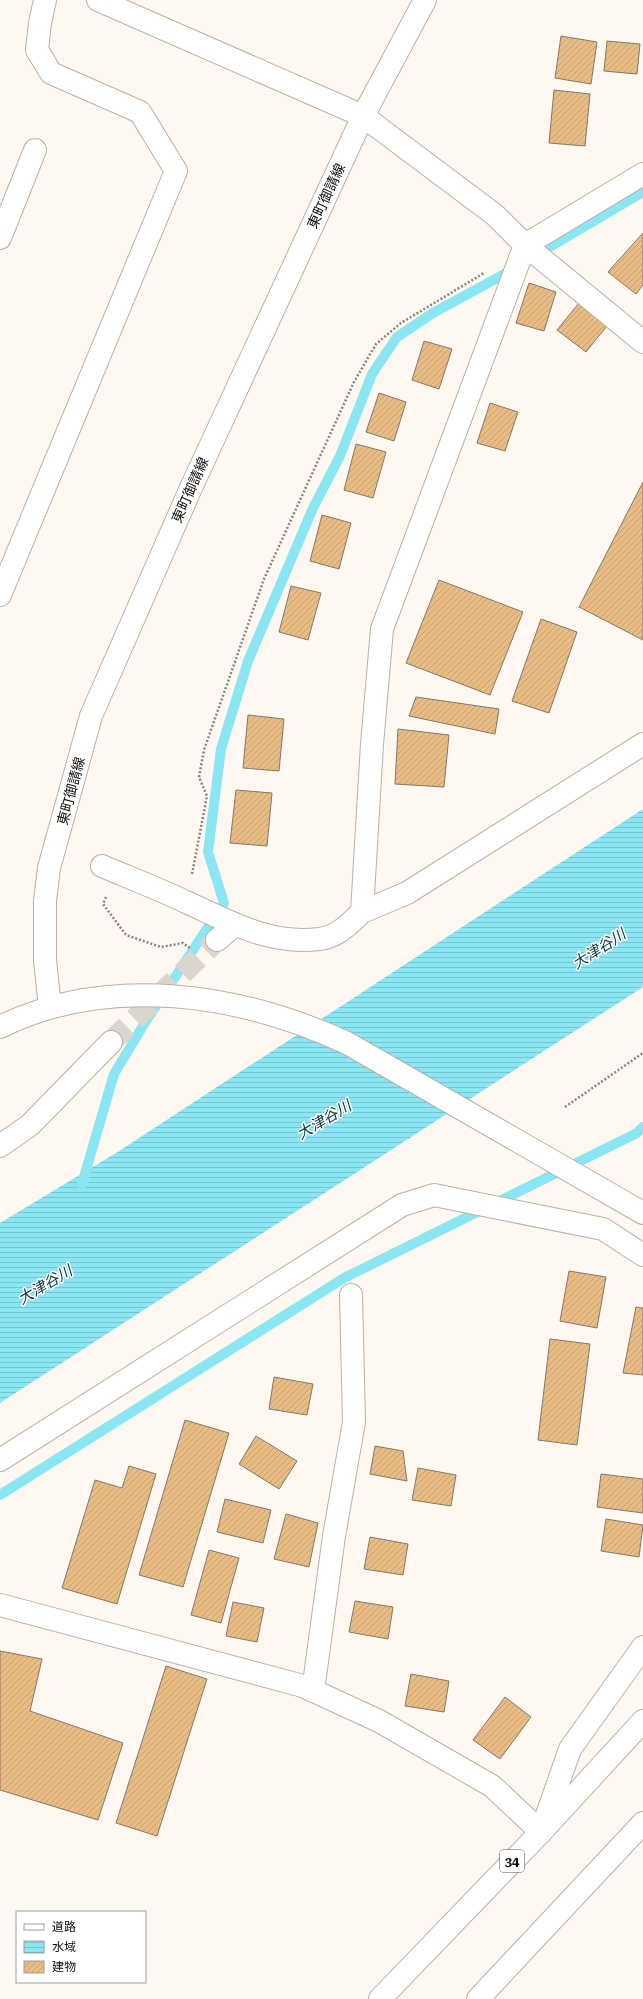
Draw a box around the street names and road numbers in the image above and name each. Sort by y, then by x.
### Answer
street label: 東町御請線 [304,161,348,231]
street label: 東町御請線 [168,455,212,525]
street label: 東町御請線 [54,755,88,827]
road number: 34 [500,1850,524,1872]

